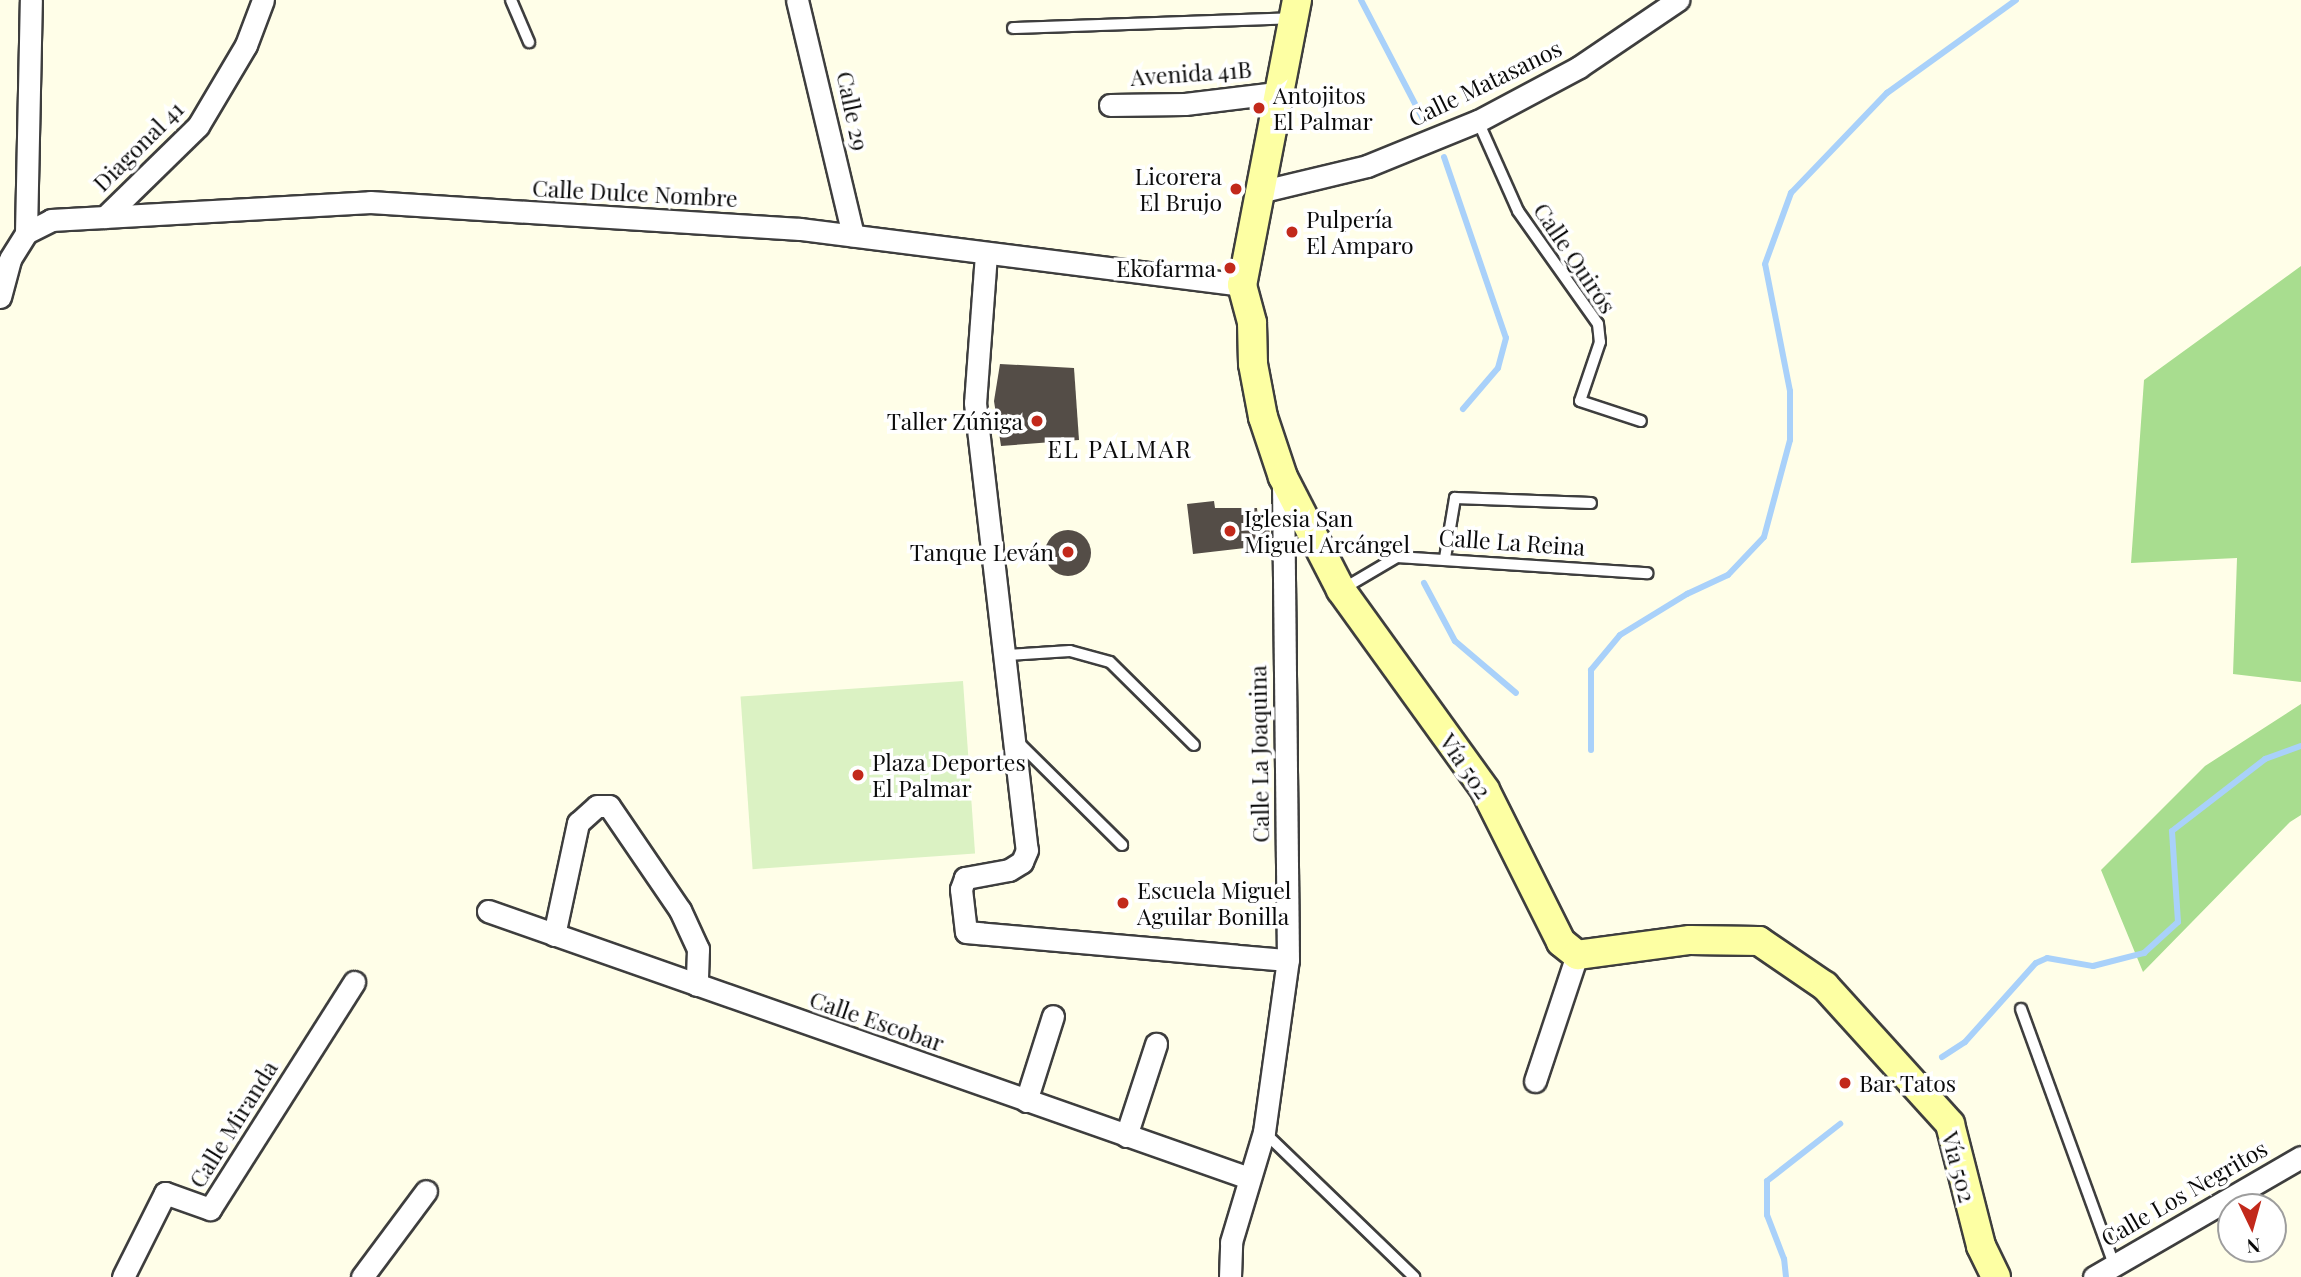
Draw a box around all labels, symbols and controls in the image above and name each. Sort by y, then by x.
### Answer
street label: Calle Matasanos [1404,34,1566,132]
street label: Avenida 41B [1129,55,1253,91]
street label: Calle 29 [831,69,875,153]
place label: Antojitos El Palmar [1273,81,1373,135]
street label: Diagonal 41 [87,95,189,197]
marker: Antojitos El Palmar [1251,100,1267,116]
place label: Licorera El Brujo [1135,162,1222,216]
street label: Calle Dulce Nombre [532,174,738,212]
marker: Licorera El Brujo [1228,181,1244,197]
street label: Calle Quirós [1528,197,1622,319]
place label: Pulpería El Amparo [1306,205,1414,259]
marker: Pulpería El Amparo [1284,224,1300,240]
place label: Ekofarma [1116,254,1216,282]
marker: Ekofarma [1222,260,1238,276]
place label: Taller Zúñiga [886,407,1023,435]
marker: Taller Zúñiga [1029,413,1045,429]
district label: EL PALMAR [1048,435,1192,463]
place label: Iglesia San Miguel Arcángel [1244,504,1411,558]
marker: Iglesia San Miguel Arcángel [1222,523,1238,539]
street label: Calle La Reina [1438,523,1586,561]
place label: Tanque Leván [910,538,1054,566]
marker: Tanque Leván [1060,544,1076,560]
street label: Calle La Joaquina [1244,665,1274,843]
street label: Vía 502 [1434,728,1498,804]
place label: Plaza Deportes El Palmar [872,748,1026,802]
marker: Plaza Deportes El Palmar [850,767,866,783]
place label: Escuela Miguel Aguilar Bonilla [1137,876,1292,930]
marker: Escuela Miguel Aguilar Bonilla [1115,895,1131,911]
street label: Calle Escobar [806,985,948,1057]
street label: Calle Miranda [183,1055,283,1193]
place label: Bar Tatos [1859,1069,1957,1097]
marker: Bar Tatos [1837,1075,1853,1091]
street label: Vía 502 [1936,1128,1982,1206]
street label: Calle Los Negritos [2096,1134,2272,1252]
north arrow [2217,1193,2287,1263]

